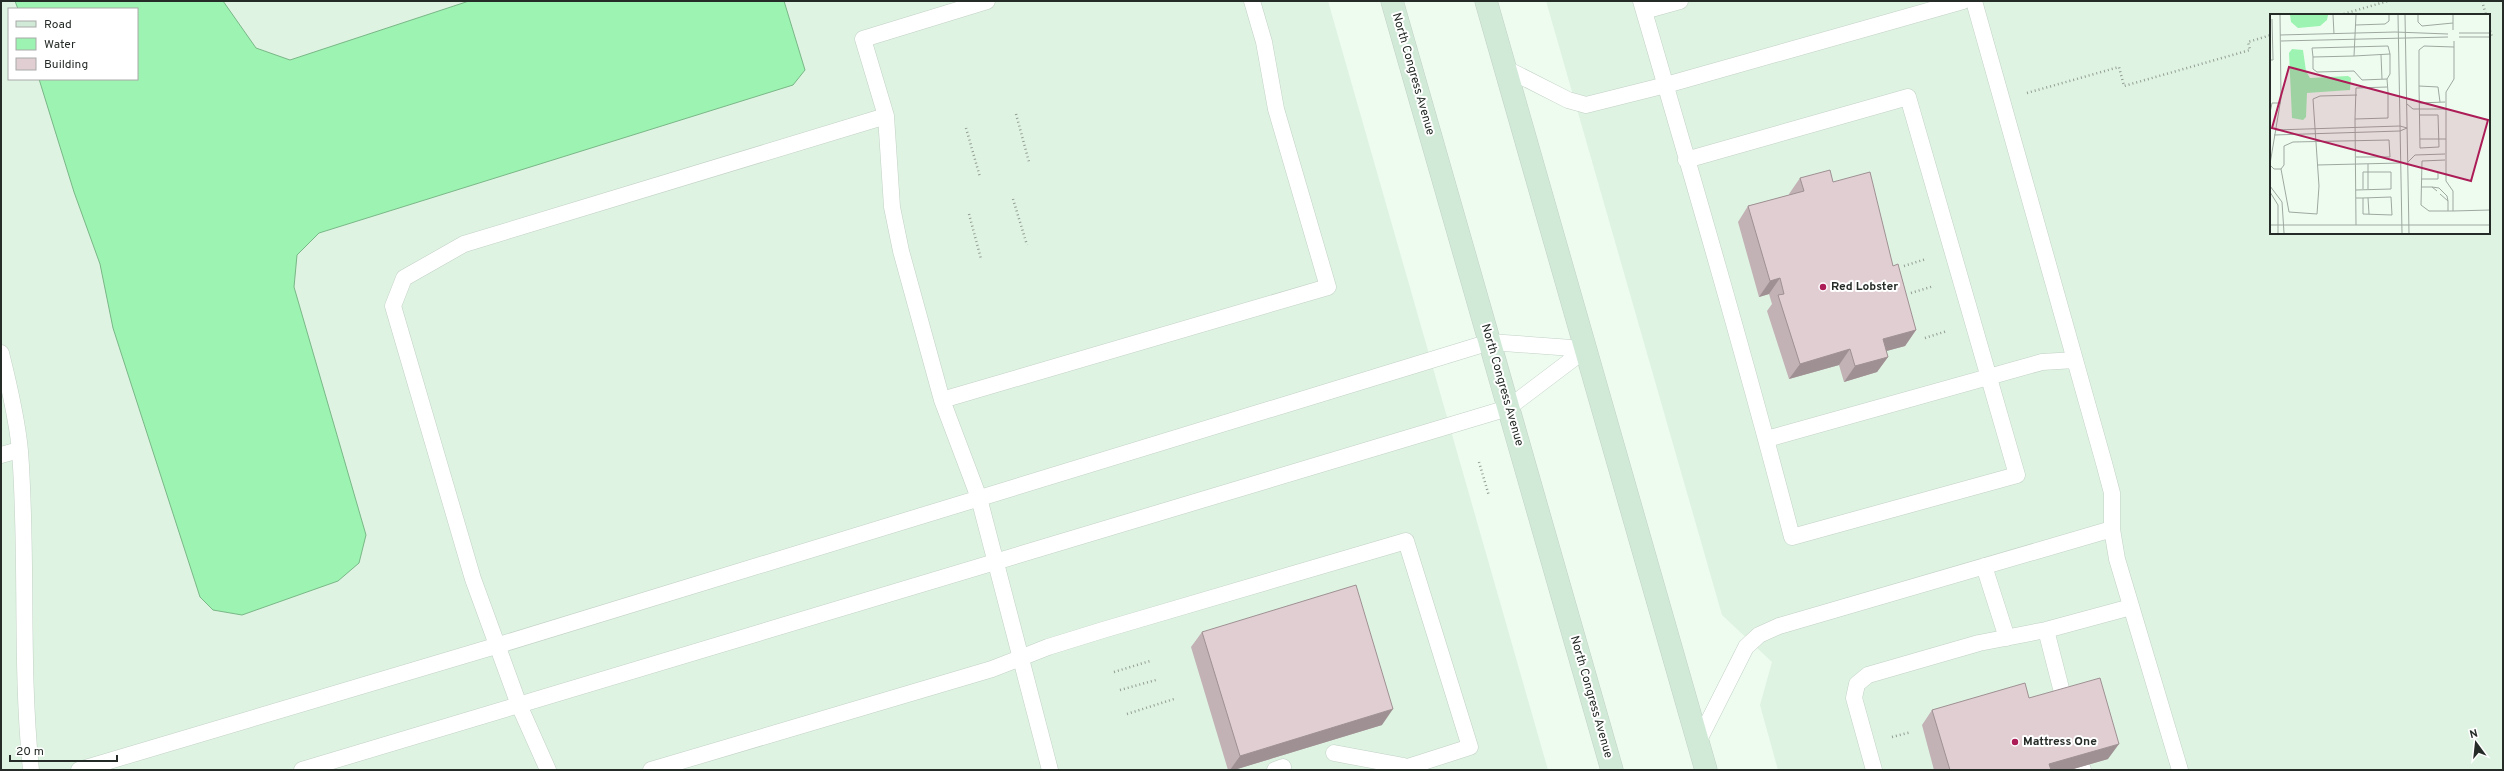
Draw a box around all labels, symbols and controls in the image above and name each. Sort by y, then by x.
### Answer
legend [8,8,138,80]
street label: North Congress Avenue [1388,11,1438,137]
inset map [2270,14,2490,234]
text: Road [44,17,72,33]
text: Water [44,37,76,53]
text: Building [44,57,88,73]
place label: Red Lobster [1831,279,1898,295]
marker: Red Lobster [1818,282,1828,292]
street label: North Congress Avenue [1477,322,1527,448]
street label: North Congress Avenue [1566,634,1616,760]
north arrow [2456,723,2496,763]
text: N [2468,727,2479,742]
place label: Mattress One [2023,734,2097,750]
scale bar [10,737,117,763]
marker: Mattress One [2010,737,2020,747]
text: 20 m [16,744,44,760]

